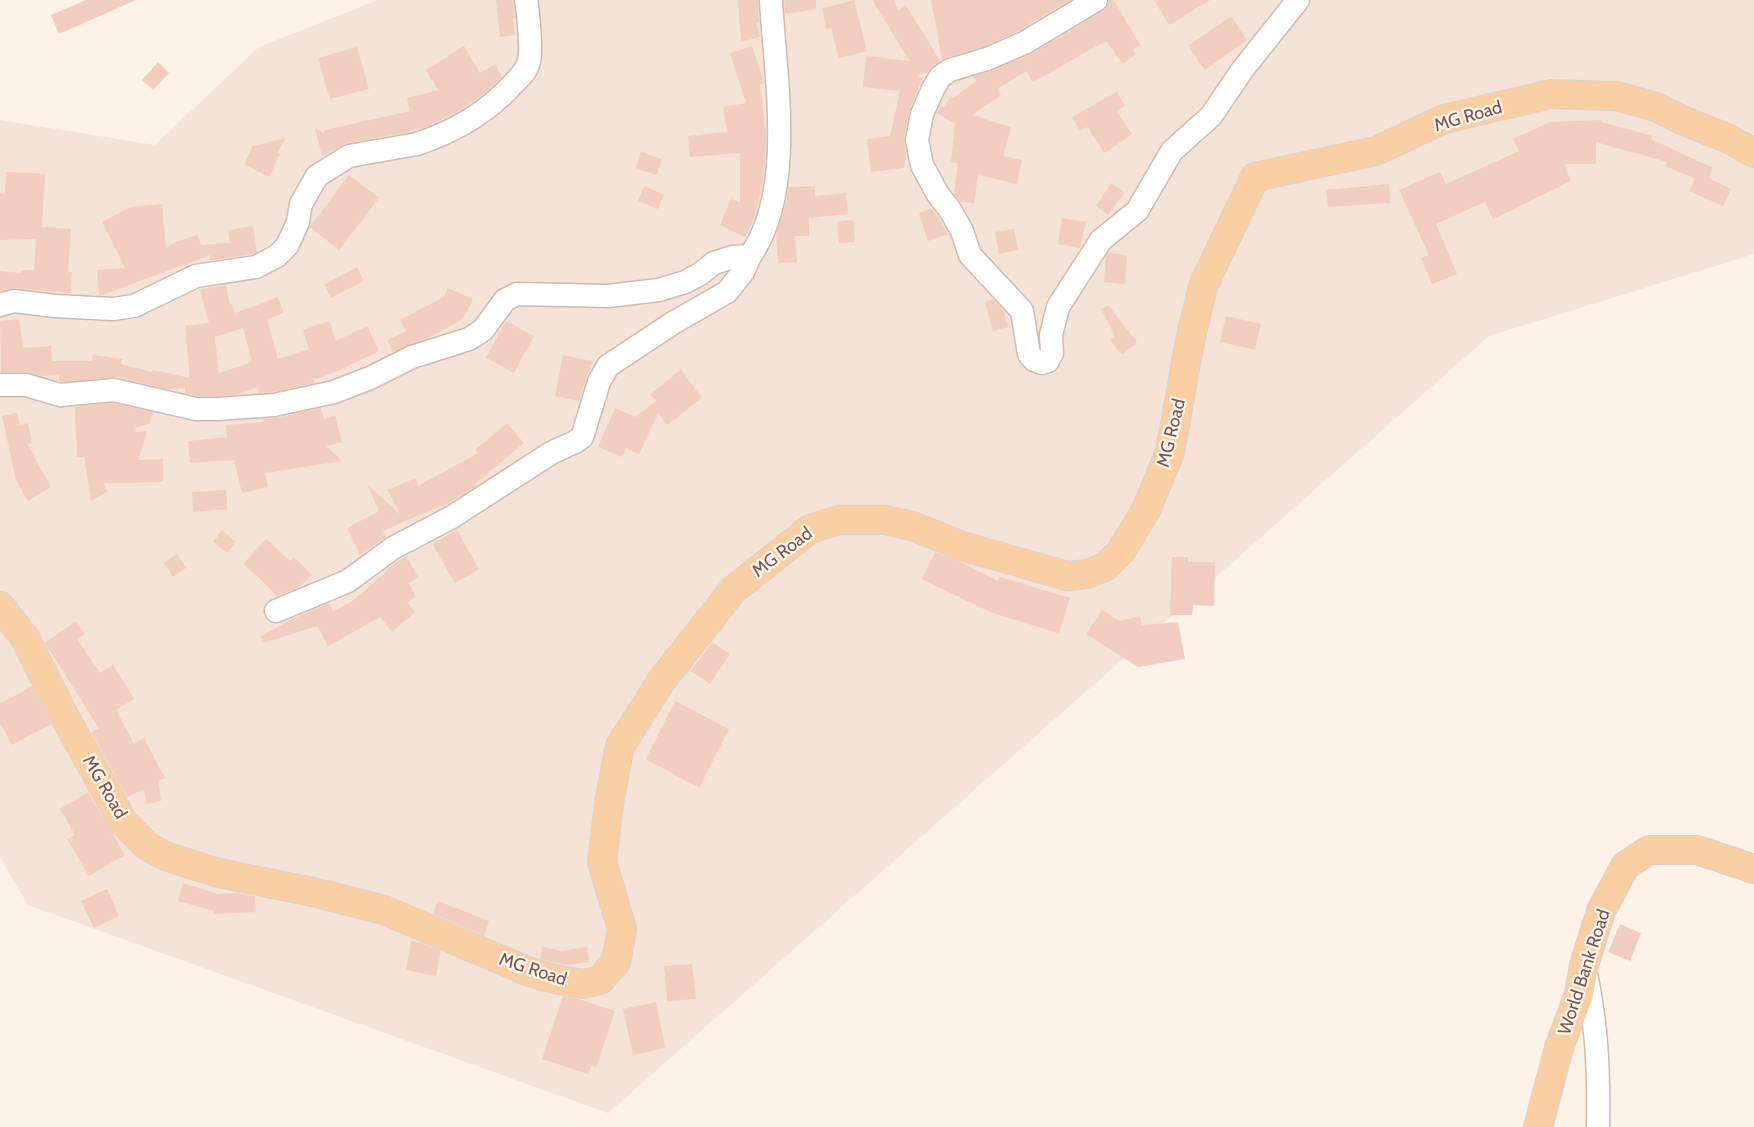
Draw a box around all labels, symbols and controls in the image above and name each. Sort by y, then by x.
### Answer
street label: MG Road [1431,96,1505,136]
street label: MG Road [1152,397,1190,469]
street label: MG Road [748,522,816,582]
street label: MG Road [78,751,132,823]
street label: World Bank Road [1553,906,1615,1038]
street label: MG Road [496,948,570,990]

